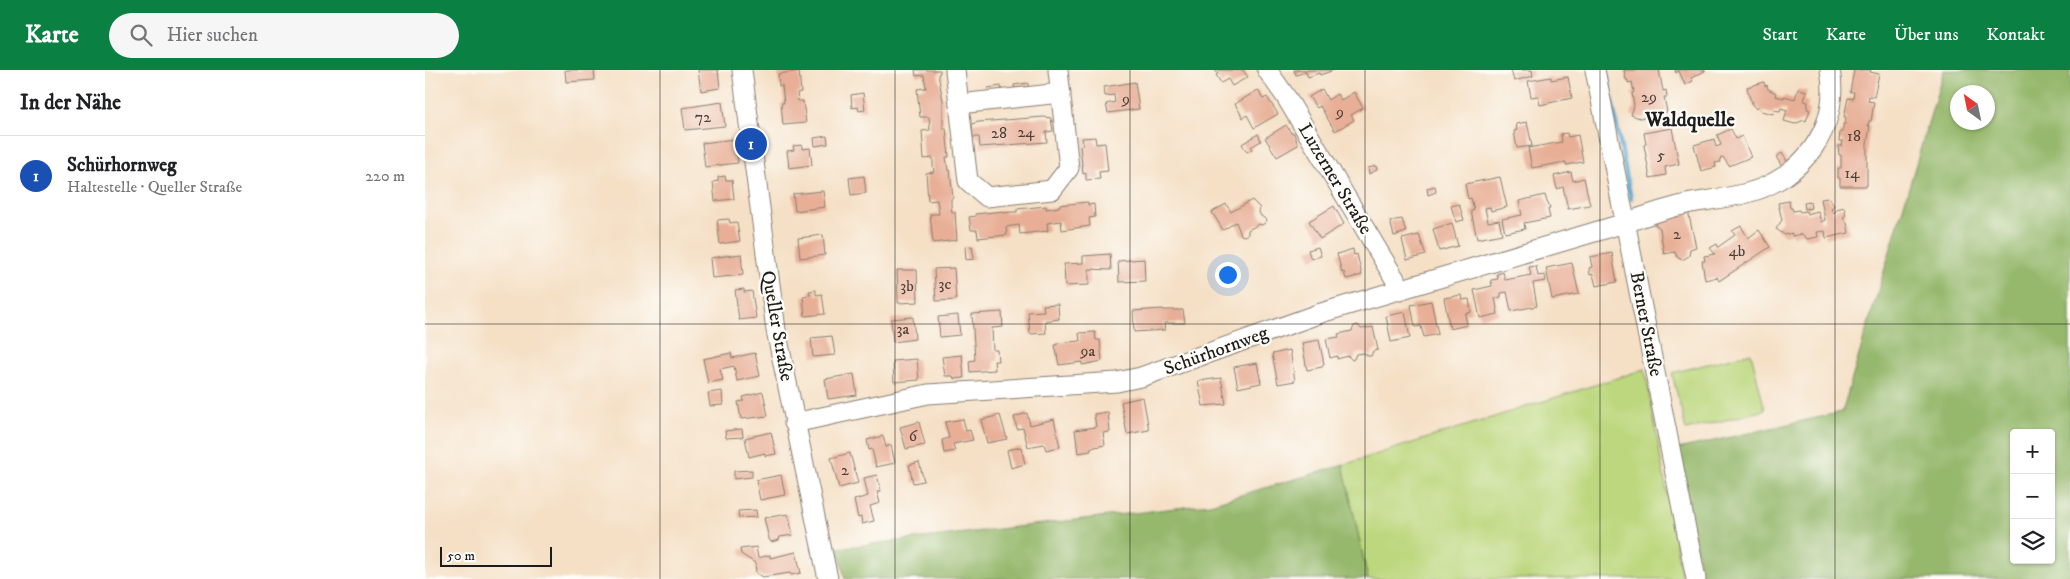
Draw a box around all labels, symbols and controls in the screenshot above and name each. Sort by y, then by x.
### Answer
search box [109,13,459,58]
text: Karte [25,20,79,50]
icon: search [127,21,155,49]
text: Hier suchen [167,24,258,47]
text: Start [1762,24,1798,46]
text: Karte [1826,24,1866,46]
text: Über uns [1894,24,1958,46]
text: Kontakt [1986,24,2045,46]
north arrow [1950,85,1995,130]
house number: 29 [1641,87,1657,107]
house number: 9 [1121,89,1130,109]
text: In der Nähe [20,90,121,116]
house number: 9 [1335,102,1344,122]
house number: 72 [695,107,711,127]
district label: Waldquelle [1644,108,1736,133]
street label: Luzerner Straße [1293,119,1377,239]
house number: 24 [1017,122,1035,142]
house number: 28 [991,123,1007,143]
pin: 1 [735,125,767,163]
house number: 18 [1847,126,1861,146]
house number: 5 [1657,145,1665,165]
text: Schürhornweg [67,154,176,177]
house number: 14 [1844,163,1860,183]
text: 1 [33,166,39,186]
text: 220 m [365,166,405,186]
text: Haltestelle · Queller Straße [67,177,242,197]
house number: 2 [1673,224,1681,244]
house number: 4b [1729,241,1745,261]
your location [1215,262,1241,288]
street label: Queller Straße [756,269,798,383]
street label: Berner Straße [1625,270,1667,379]
house number: 3c [939,274,952,294]
house number: 3b [900,276,914,296]
house number: 3a [897,319,910,339]
street label: Schürhornweg [1161,321,1272,381]
house number: 9a [1080,341,1096,361]
house number: 6 [909,426,918,446]
map controls [2010,429,2055,564]
button: + [2010,429,2055,474]
house number: 2 [841,460,849,480]
button: − [2010,474,2055,519]
button: layers [2010,519,2055,564]
scale bar [440,544,553,567]
text: 50 m [447,547,475,565]

